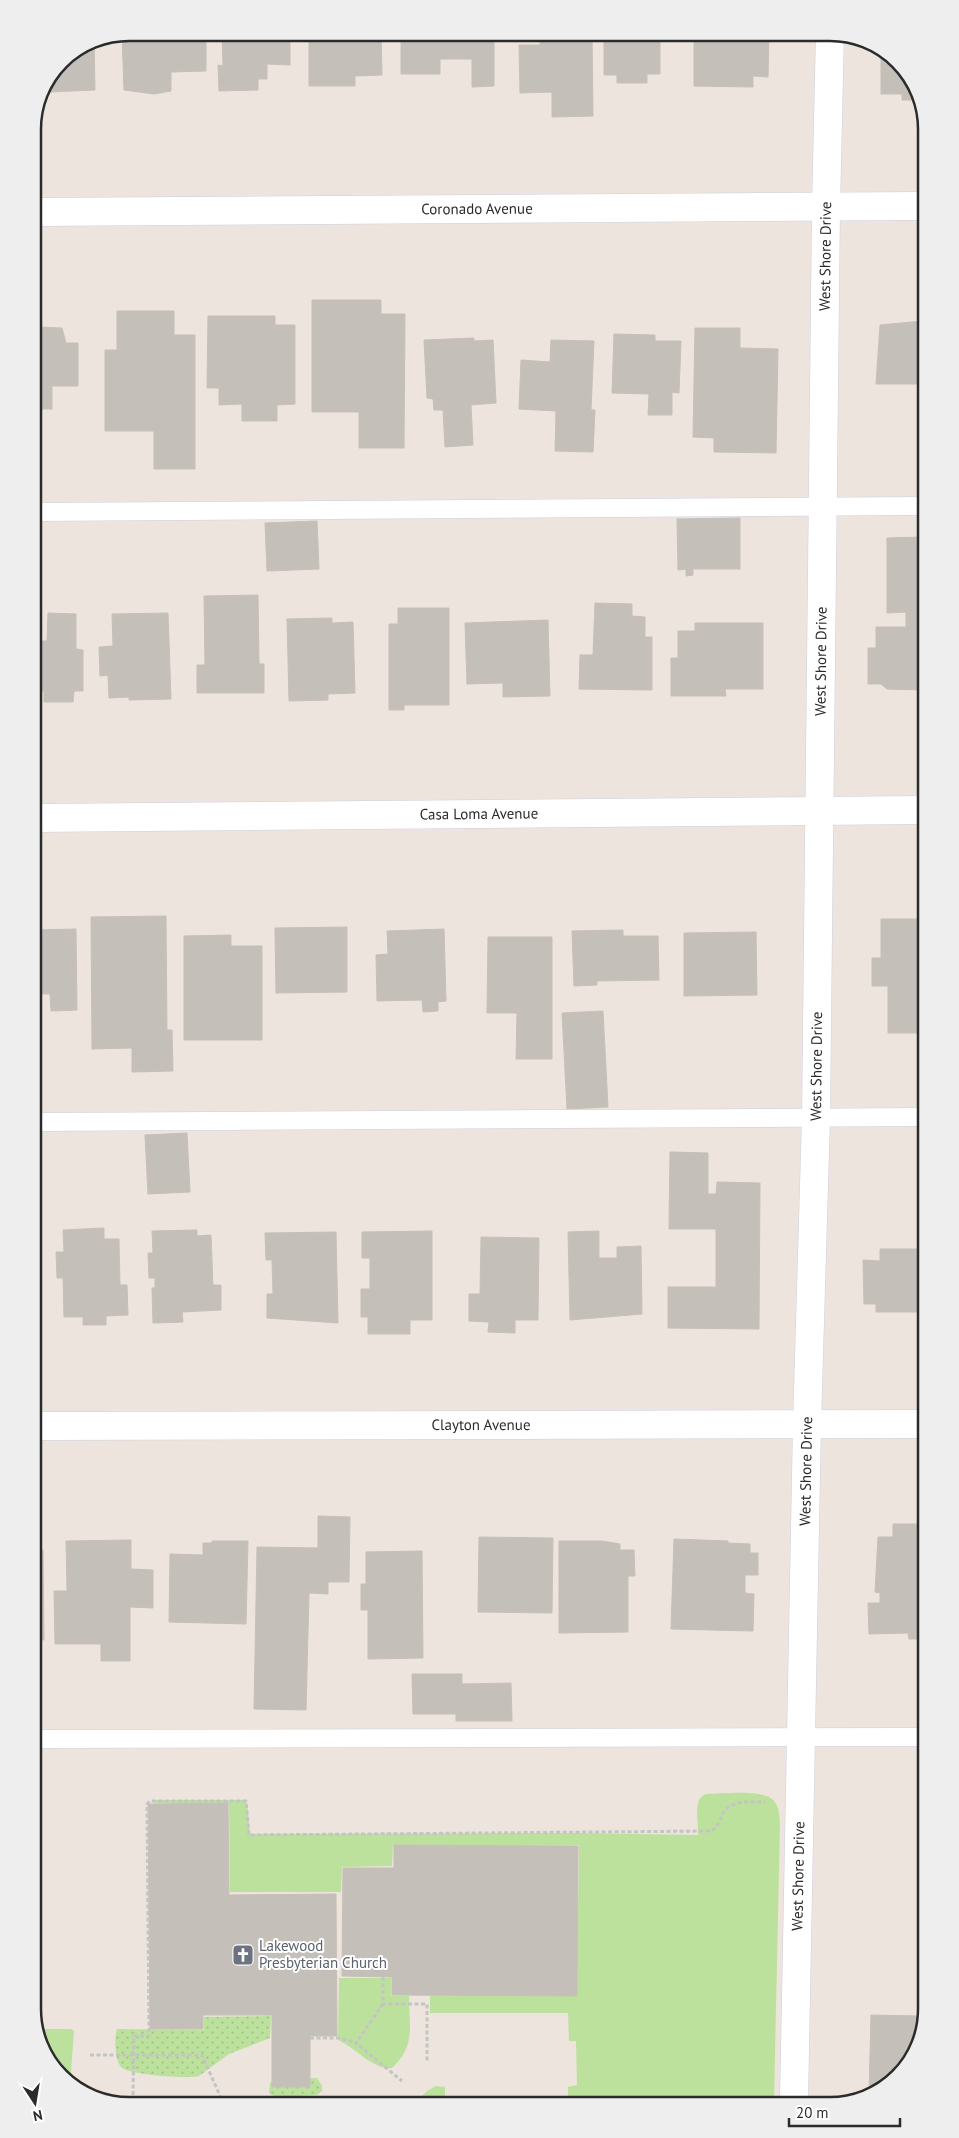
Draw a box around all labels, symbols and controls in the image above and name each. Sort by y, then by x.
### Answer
street label: Coronado Avenue [421,199,533,218]
street label: West Shore Drive [815,201,835,311]
street label: West Shore Drive [810,606,831,716]
street label: Casa Loma Avenue [420,803,538,824]
street label: West Shore Drive [806,1011,826,1121]
street label: Clayton Avenue [431,1415,531,1434]
street label: West Shore Drive [795,1416,816,1526]
street label: West Shore Drive [787,1821,808,1931]
place label: Lakewood Presbyterian Church [259,1936,387,1972]
church icon: Lakewood Presbyterian Church [231,1943,255,1967]
north arrow [10,2078,60,2128]
scale bar [789,2096,900,2128]
text: 20 m [796,2103,829,2122]
text: N [31,2106,44,2125]

